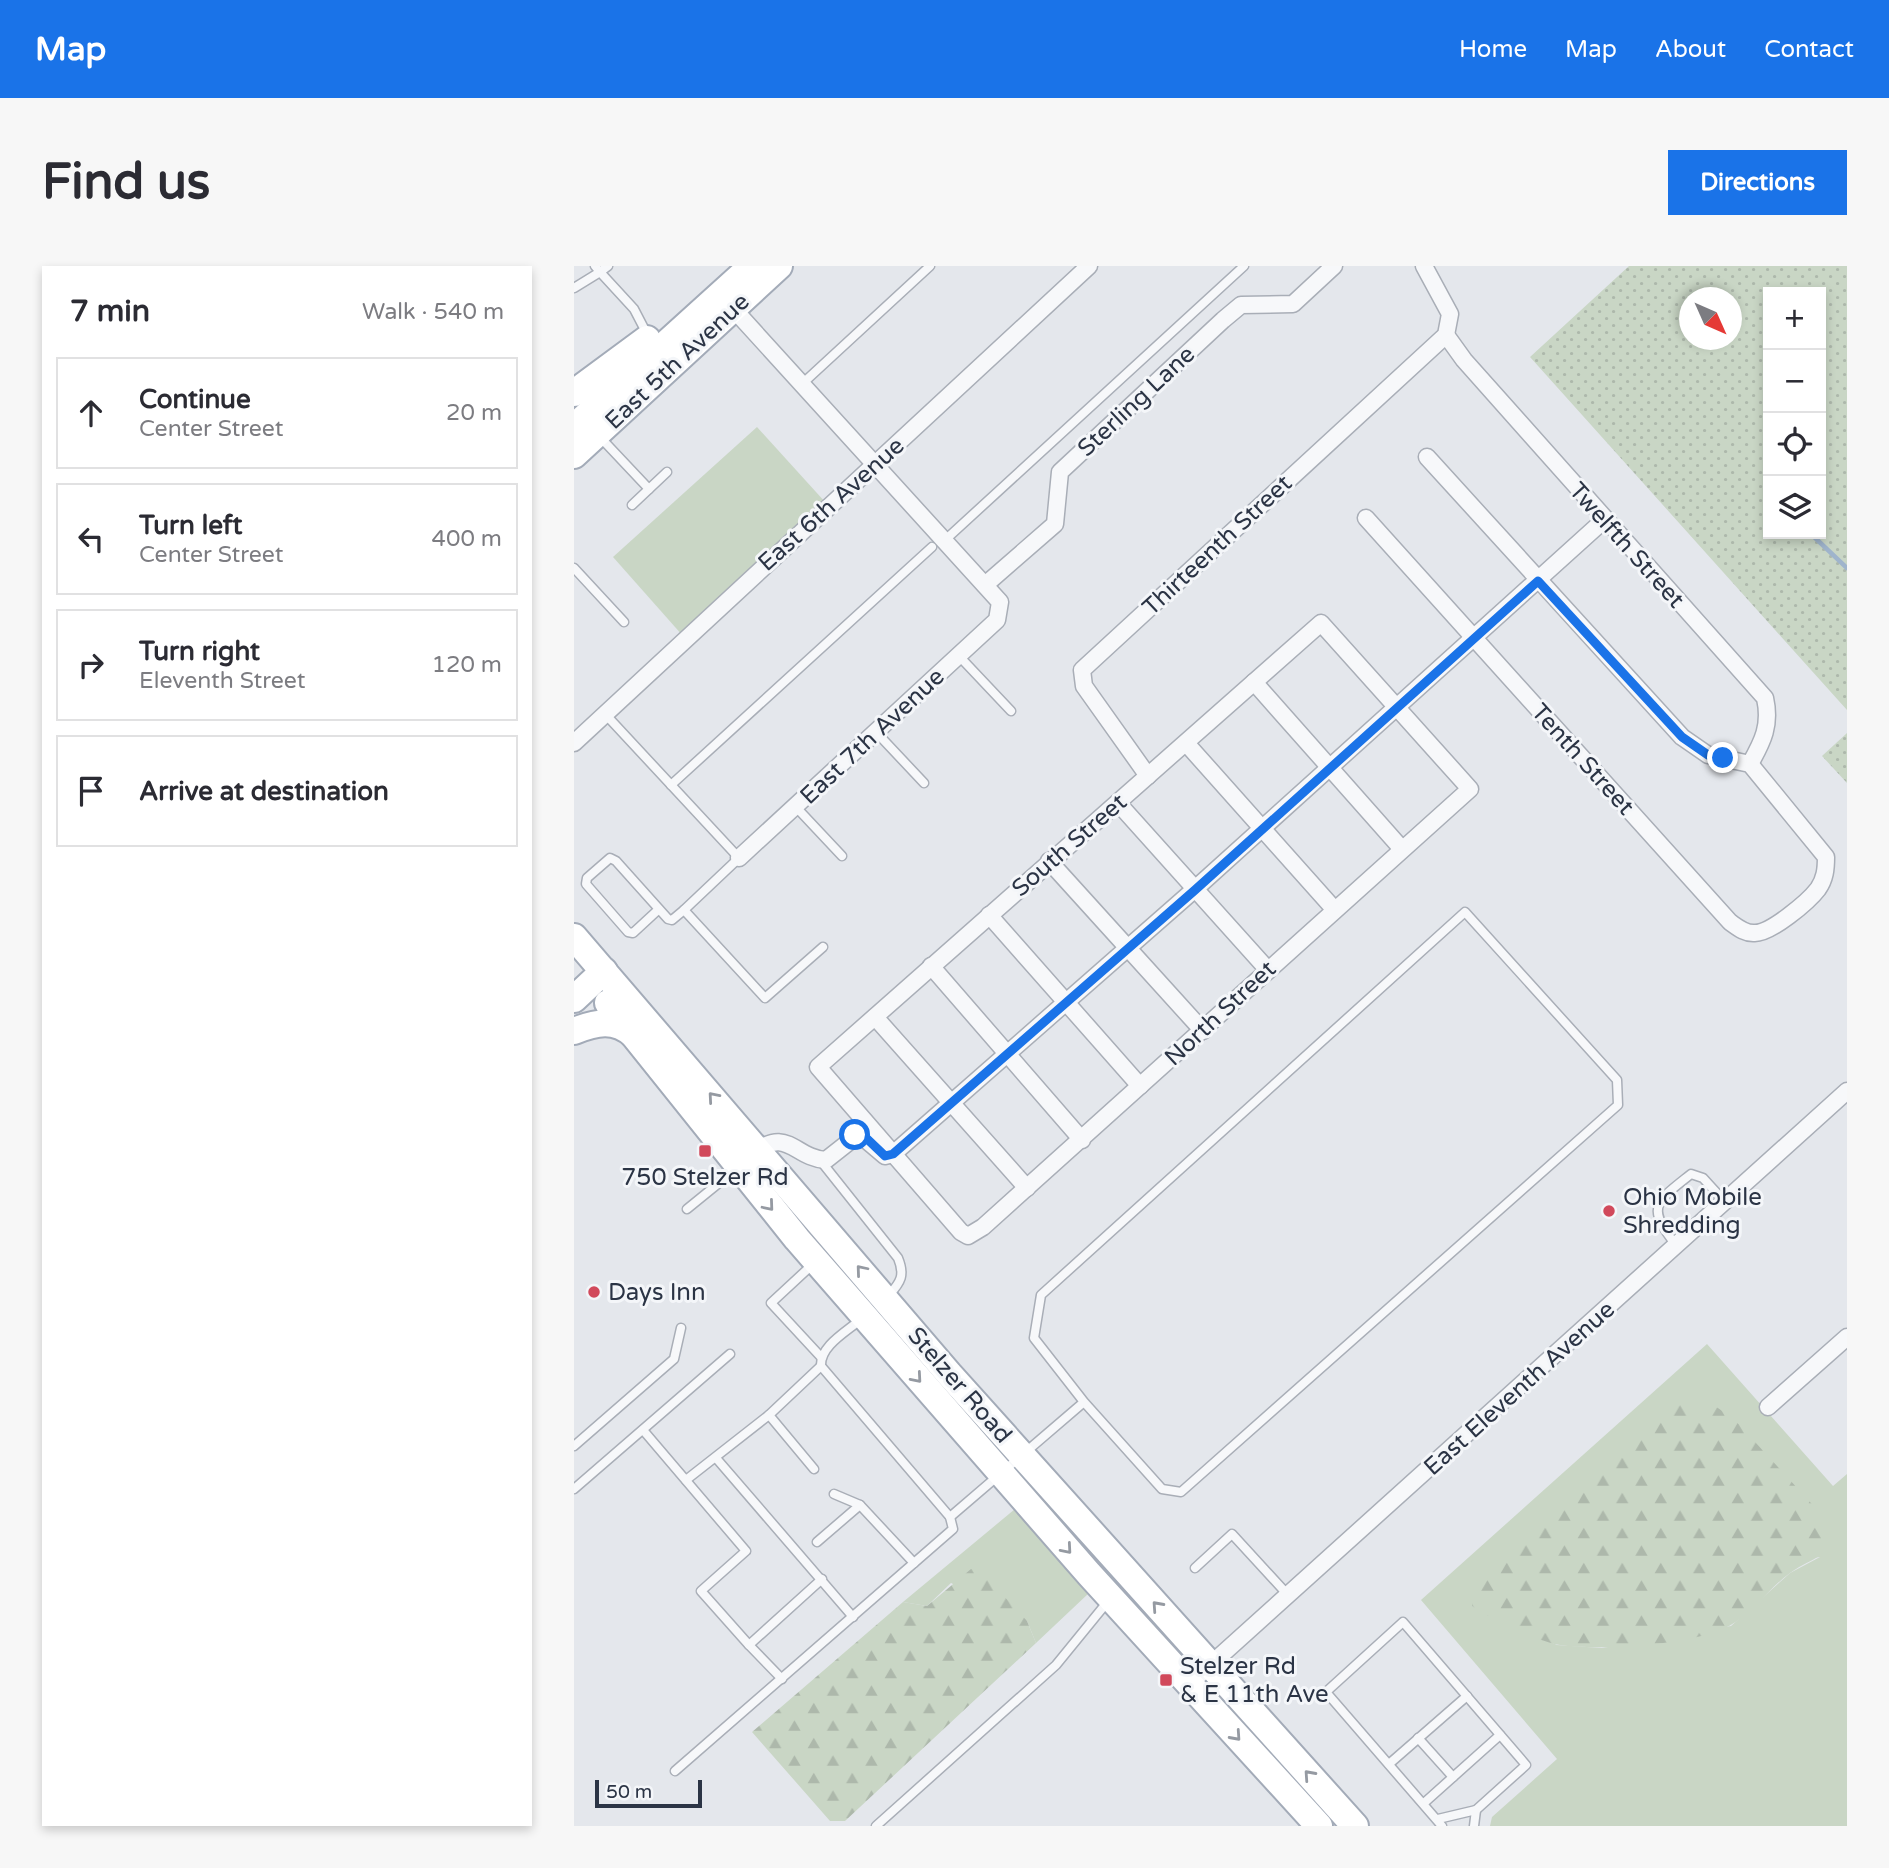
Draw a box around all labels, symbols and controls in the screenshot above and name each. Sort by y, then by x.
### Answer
text: Map [35,30,106,69]
text: Home [1459,35,1527,64]
text: Map [1565,35,1617,64]
text: About [1655,35,1726,64]
text: Contact [1764,35,1854,64]
button: Directions [1668,150,1847,215]
text: Find us [42,153,210,212]
street label: East 5th Avenue [599,287,755,436]
north arrow [1679,287,1742,350]
map controls [1763,287,1826,539]
button: + [1763,287,1826,350]
text: 7 min [70,293,150,330]
text: Walk · 540 m [362,298,504,326]
street label: Sterling Lane [1072,340,1201,463]
button: − [1763,350,1826,413]
text: Continue [139,384,251,415]
icon: ahead [72,394,110,432]
text: 20 m [446,399,502,427]
button: locate [1763,413,1826,476]
text: Center Street [139,415,284,443]
street label: East 6th Avenue [752,431,910,578]
street label: Thirteenth Street [1137,469,1298,622]
button: layers [1763,476,1826,539]
street label: Twelfth Street [1563,477,1691,614]
text: Turn left [139,510,242,541]
icon: left [72,520,110,558]
text: 400 m [432,525,502,553]
text: Center Street [139,541,284,569]
text: Turn right [139,636,260,667]
icon: right [72,646,110,684]
text: 120 m [432,651,502,679]
street label: East 7th Avenue [794,662,950,811]
text: Eleventh Street [139,667,306,695]
street label: Tenth Street [1525,698,1640,821]
route end [1707,742,1738,773]
icon: arrive [72,772,110,810]
text: Arrive at destination [139,776,389,807]
street label: South Street [1006,788,1133,903]
street label: North Street [1159,955,1282,1072]
one-way arrow [709,1093,721,1106]
route start [839,1119,870,1150]
marker: 750 Stelzer Rd [697,1143,713,1159]
place label: 750 Stelzer Rd [621,1163,789,1192]
place label: Ohio Mobile Shredding [1623,1183,1762,1240]
one-way arrow [760,1198,773,1210]
marker: Ohio Mobile Shredding [1601,1203,1617,1219]
one-way arrow [857,1265,869,1278]
place label: Days Inn [608,1278,706,1307]
marker: Days Inn [586,1284,602,1300]
street label: East Eleventh Avenue [1418,1295,1621,1482]
street label: Stelzer Road [901,1321,1018,1449]
one-way arrow [909,1370,921,1383]
one-way arrow [1059,1541,1071,1554]
one-way arrow [1152,1601,1165,1614]
place label: Stelzer Rd & E 11th Ave [1180,1652,1329,1709]
marker: Stelzer Rd & E 11th Ave [1158,1672,1174,1688]
one-way arrow [1228,1728,1241,1741]
one-way arrow [1305,1770,1317,1783]
scale bar [595,1777,702,1809]
text: 50 m [606,1781,652,1803]

